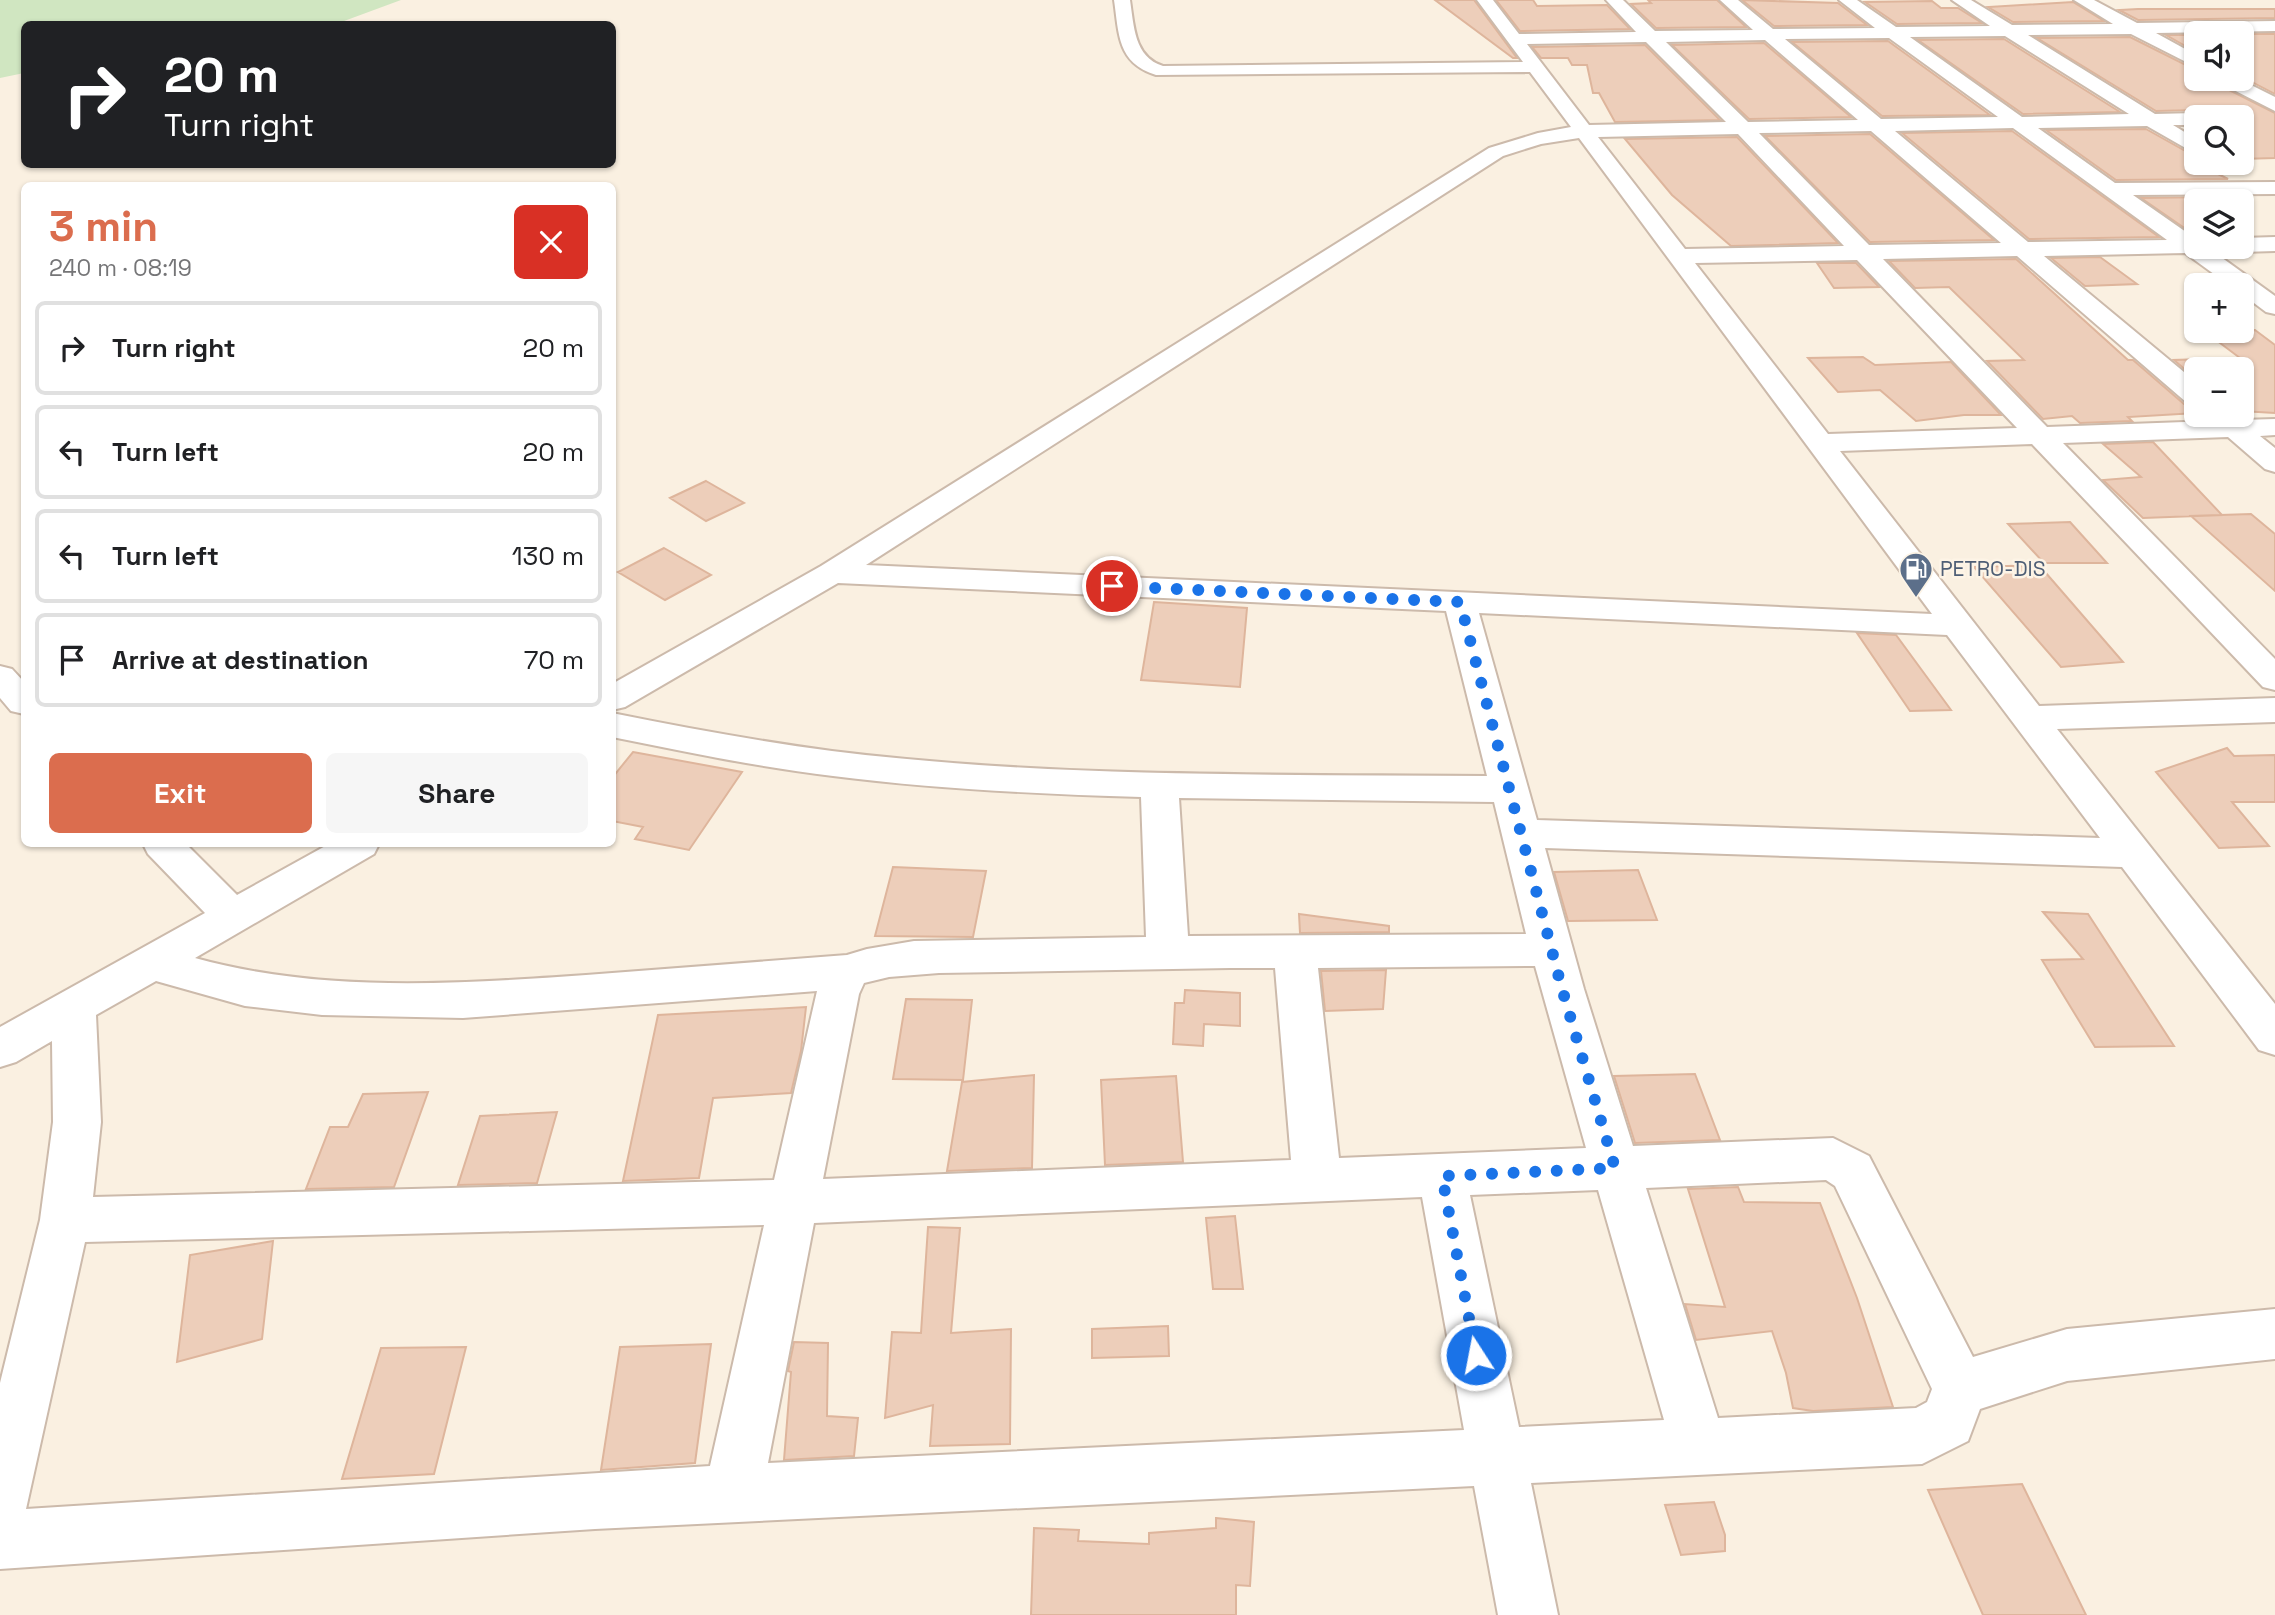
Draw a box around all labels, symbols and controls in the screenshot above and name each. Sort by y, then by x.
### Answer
map controls [2184,21,2254,427]
button: sound [2184,21,2254,91]
text: 20 m [164,44,279,106]
icon: right [49,49,140,140]
text: Turn right [164,105,314,145]
button: search [2184,105,2254,175]
button: layers [2184,189,2254,259]
text: 3 min [49,200,158,253]
button: close [514,205,588,279]
text: 240 m · 08:19 [49,253,192,283]
button: + [2184,273,2254,343]
icon: right [53,329,91,367]
text: Turn right [112,331,236,365]
text: 20 m [523,331,584,365]
button: − [2184,357,2254,427]
icon: left [53,433,91,471]
text: Turn left [112,435,219,469]
text: 20 m [523,435,584,469]
icon: left [53,537,91,575]
text: Turn left [112,539,219,573]
text: 130 m [512,539,584,573]
fuel station icon: PETRO-DIS [1897,550,1935,599]
place label: PETRO-DIS [1940,555,2046,582]
pin [1082,556,1142,616]
icon: arrive [1093,567,1131,605]
icon: arrive [53,641,91,679]
text: Arrive at destination [112,643,369,677]
text: 70 m [524,643,584,677]
button: Exit [49,753,312,833]
button: Share [326,753,588,833]
position arrow [1439,1318,1513,1392]

